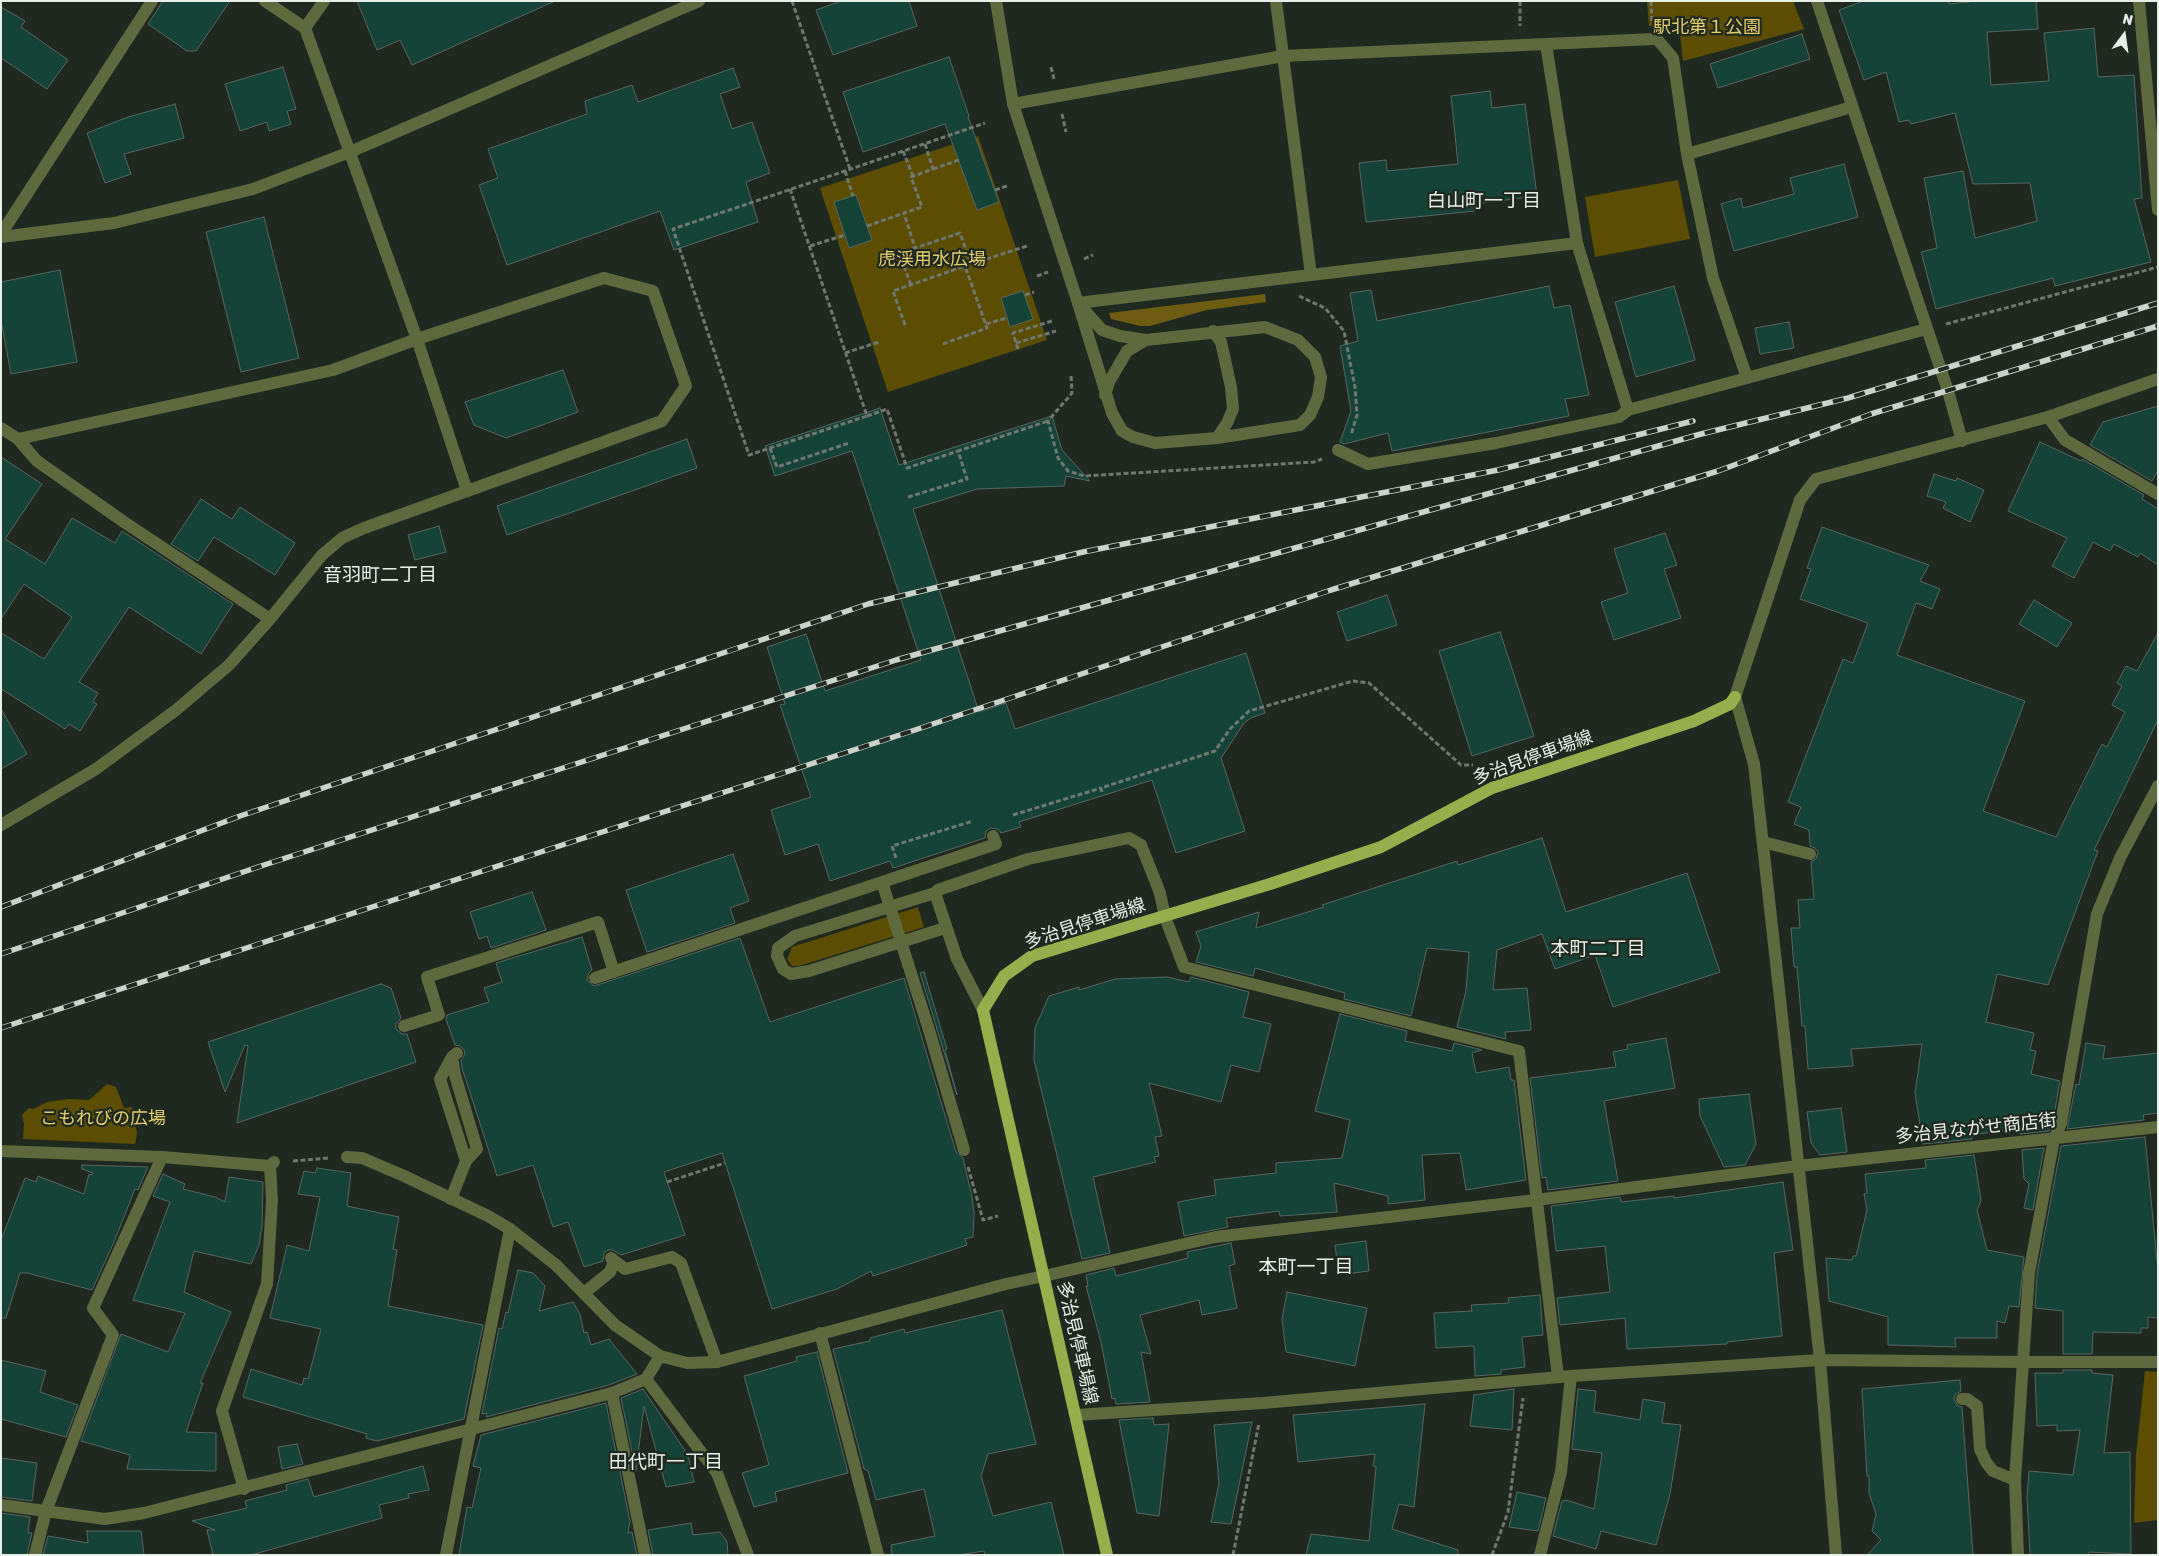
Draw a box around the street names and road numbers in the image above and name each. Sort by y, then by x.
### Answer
street label: 多治見停車場線 [1470,726,1596,790]
street label: 多治見停車場線 [1022,894,1148,954]
street label: 多治見ながせ商店街 [1894,1110,2058,1148]
street label: 多治見停車場線 [1052,1279,1102,1407]

